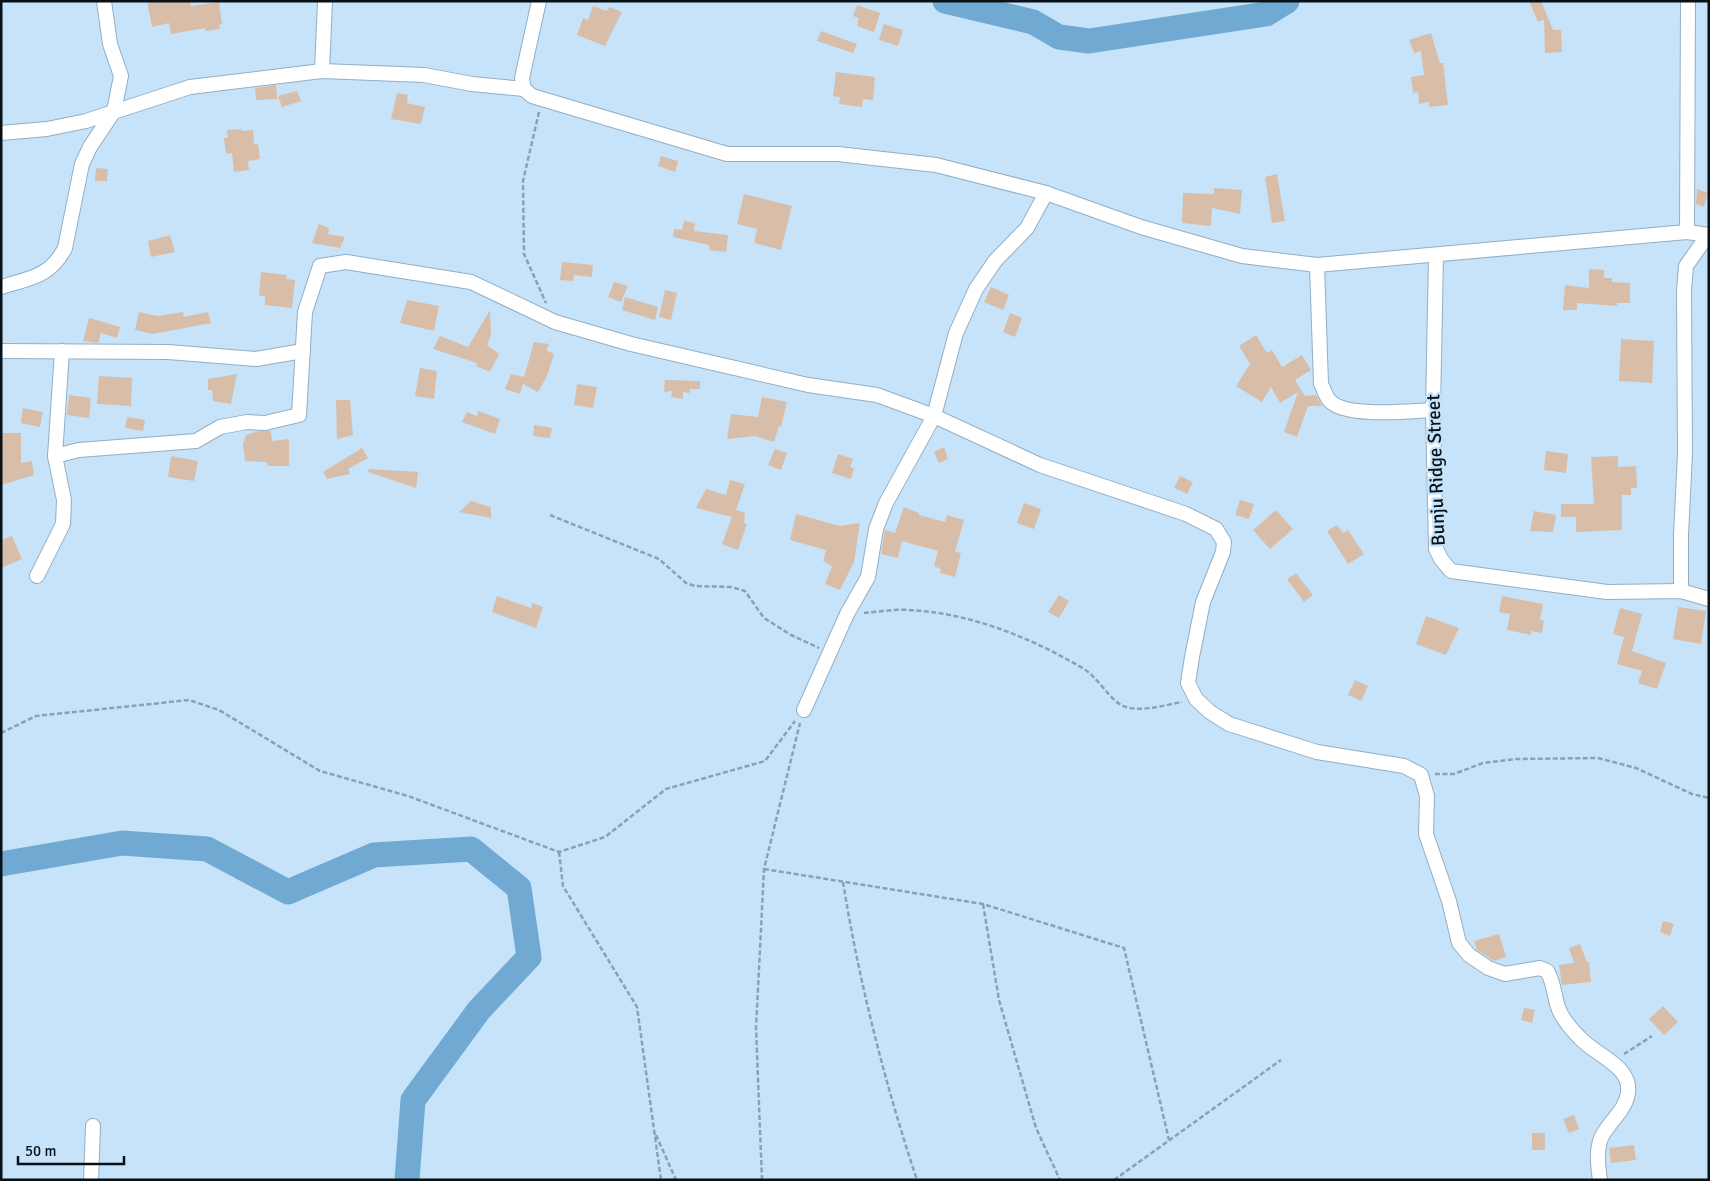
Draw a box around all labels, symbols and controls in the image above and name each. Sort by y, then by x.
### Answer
street label: Bunju Ridge Street [1421,393,1451,546]
scale bar [18,1134,124,1166]
text: 50 m [25,1142,56,1160]

